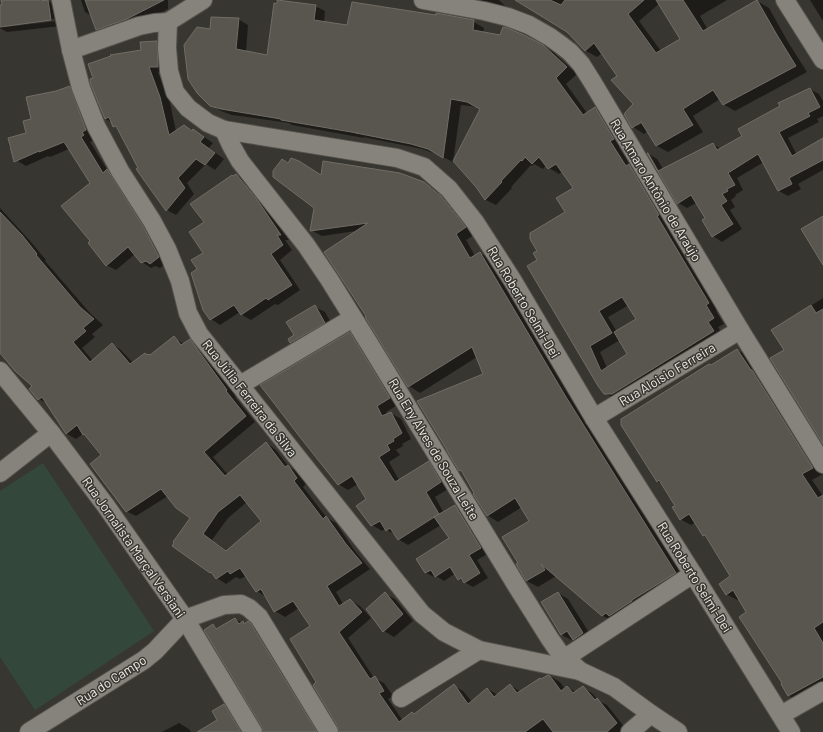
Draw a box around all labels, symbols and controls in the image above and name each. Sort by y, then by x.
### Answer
street label: Rua Amaro Antônio de Araújo [607,116,705,264]
street label: Rua Roberto Selmi-Dei [484,243,564,361]
street label: Rua Júlia Ferreira da Silva [199,336,301,460]
street label: Rua Aloisio Ferreira [616,339,718,409]
street label: Rua Eny Alves de Souza Leite [385,375,483,523]
street label: Rua Jornalista Marçal Versiani [79,473,189,621]
street label: Rua Roberto Selmi-Dei [655,519,735,635]
street label: Rua do Campo [73,651,149,709]

